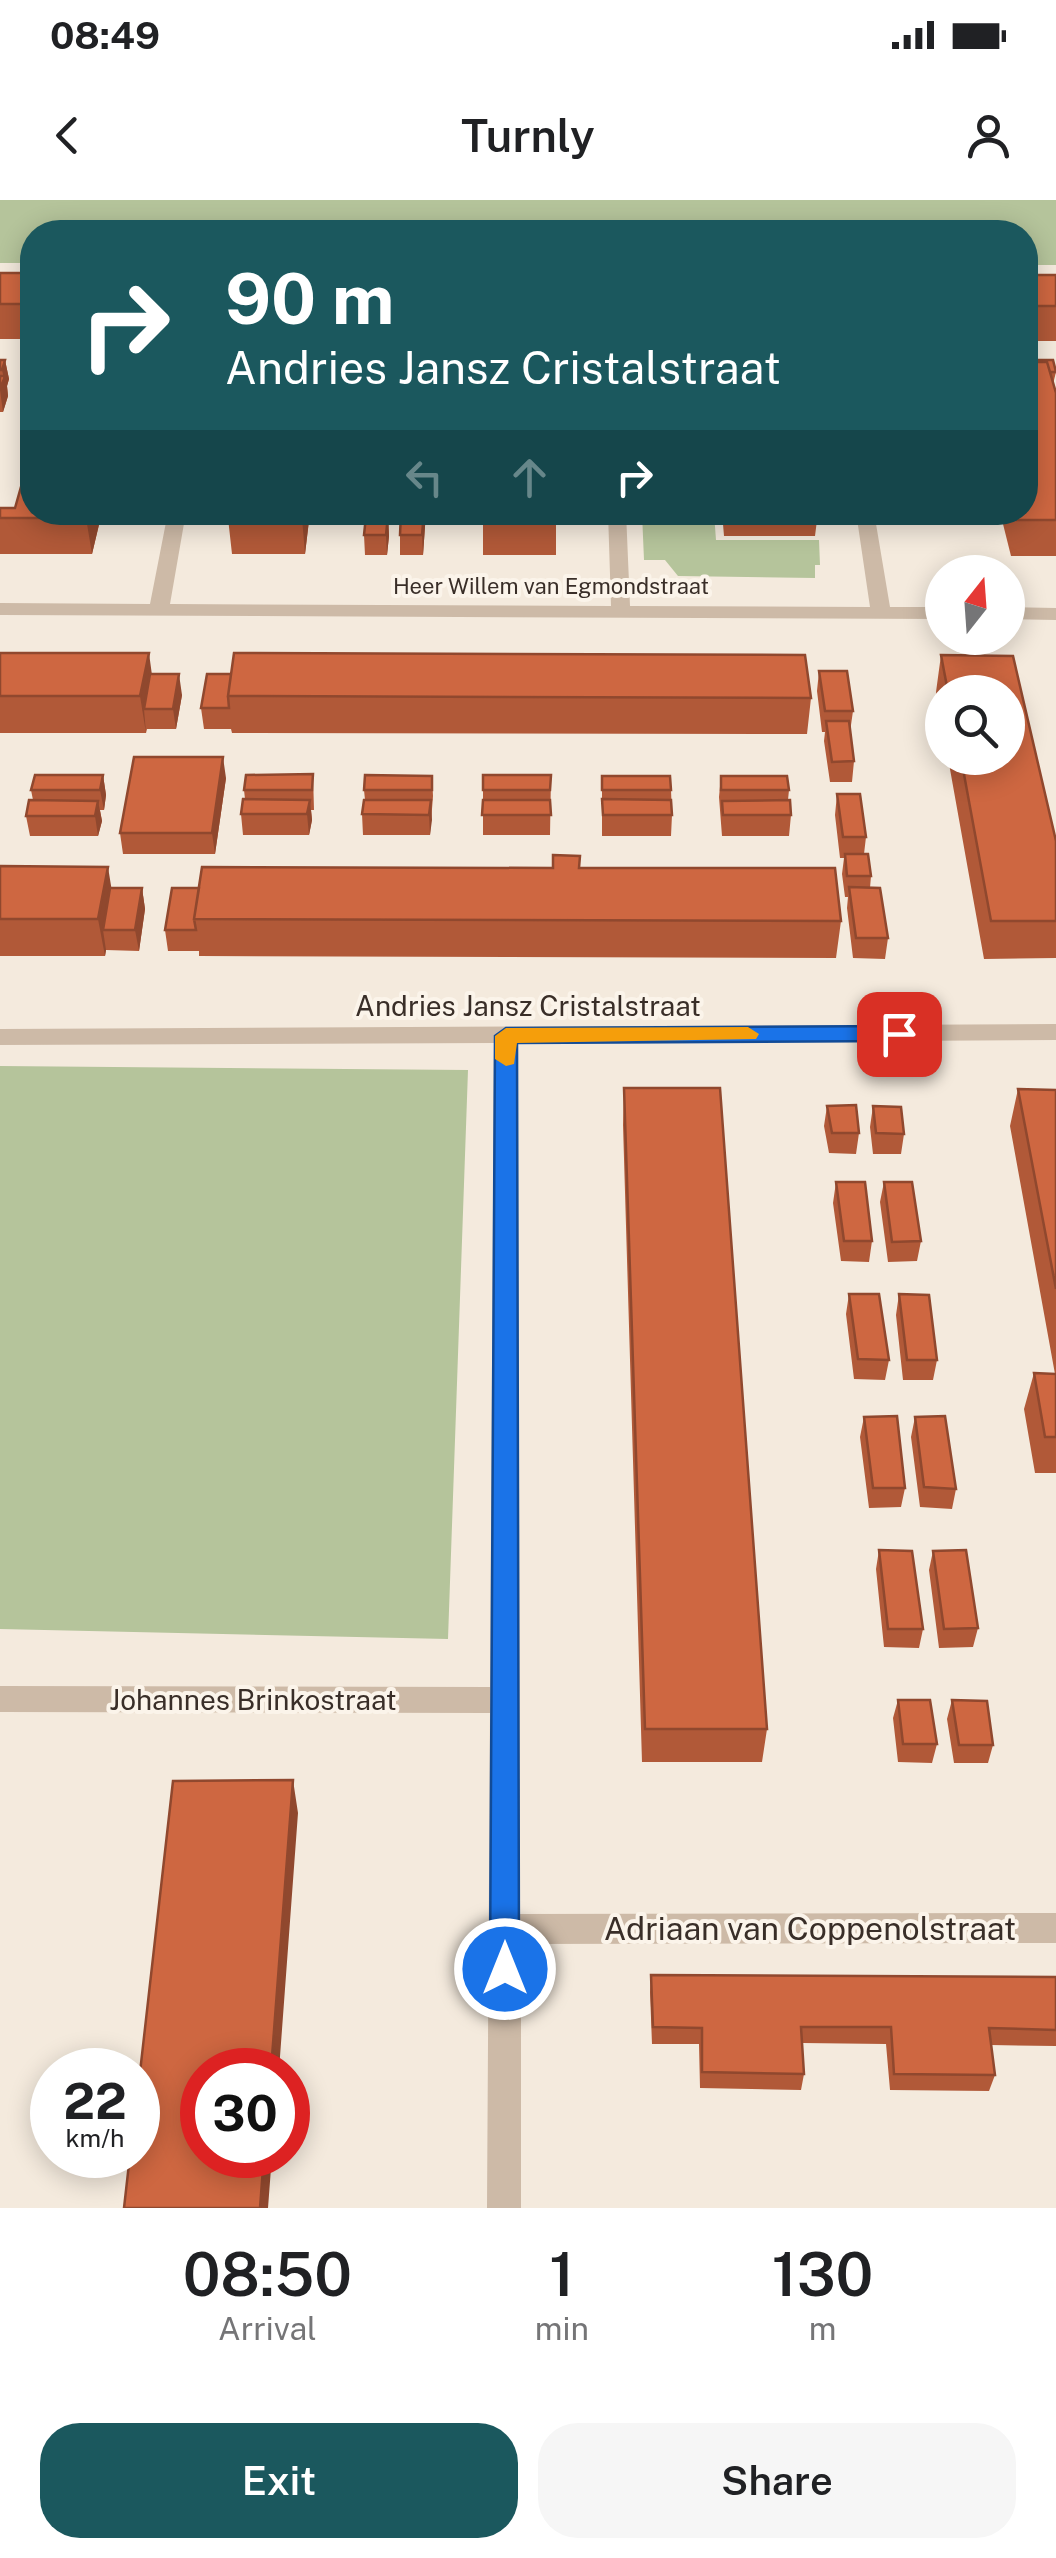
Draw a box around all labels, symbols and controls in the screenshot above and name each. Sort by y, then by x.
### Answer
text: 08:49 [50,13,160,58]
icon: back [40,108,95,163]
icon: person [961,108,1016,163]
text: Turnly [461,109,595,162]
text: 90 m [225,257,395,340]
icon: right [60,260,190,390]
text: Andries Jansz Cristalstraat [225,341,781,394]
icon: left [397,450,452,505]
icon: ahead [502,450,557,505]
icon: right [607,450,662,505]
north arrow [925,555,1025,655]
map controls [925,555,1025,775]
street label: Heer Willem van Egmondstraat [393,573,709,599]
button: search [925,675,1025,775]
street label: Andries Jansz Cristalstraat [355,989,701,1022]
pin [857,992,942,1077]
icon: arrive [872,1007,927,1062]
street label: Johannes Brinkostraat [109,1683,397,1716]
street label: Adriaan van Coppenolstraat [604,1910,1016,1947]
position arrow [453,1917,557,2021]
speed limit sign: 30 [180,2048,310,2178]
text: 22 [63,2071,127,2130]
text: km/h [66,2123,124,2153]
text: 08:50 [183,2239,352,2310]
text: 1 [549,2239,574,2310]
text: 130 [772,2239,873,2310]
text: Arrival [218,2310,317,2347]
text: min [535,2310,589,2347]
text: m [809,2310,836,2347]
button: Exit [40,2423,518,2538]
button: Share [538,2423,1016,2538]

